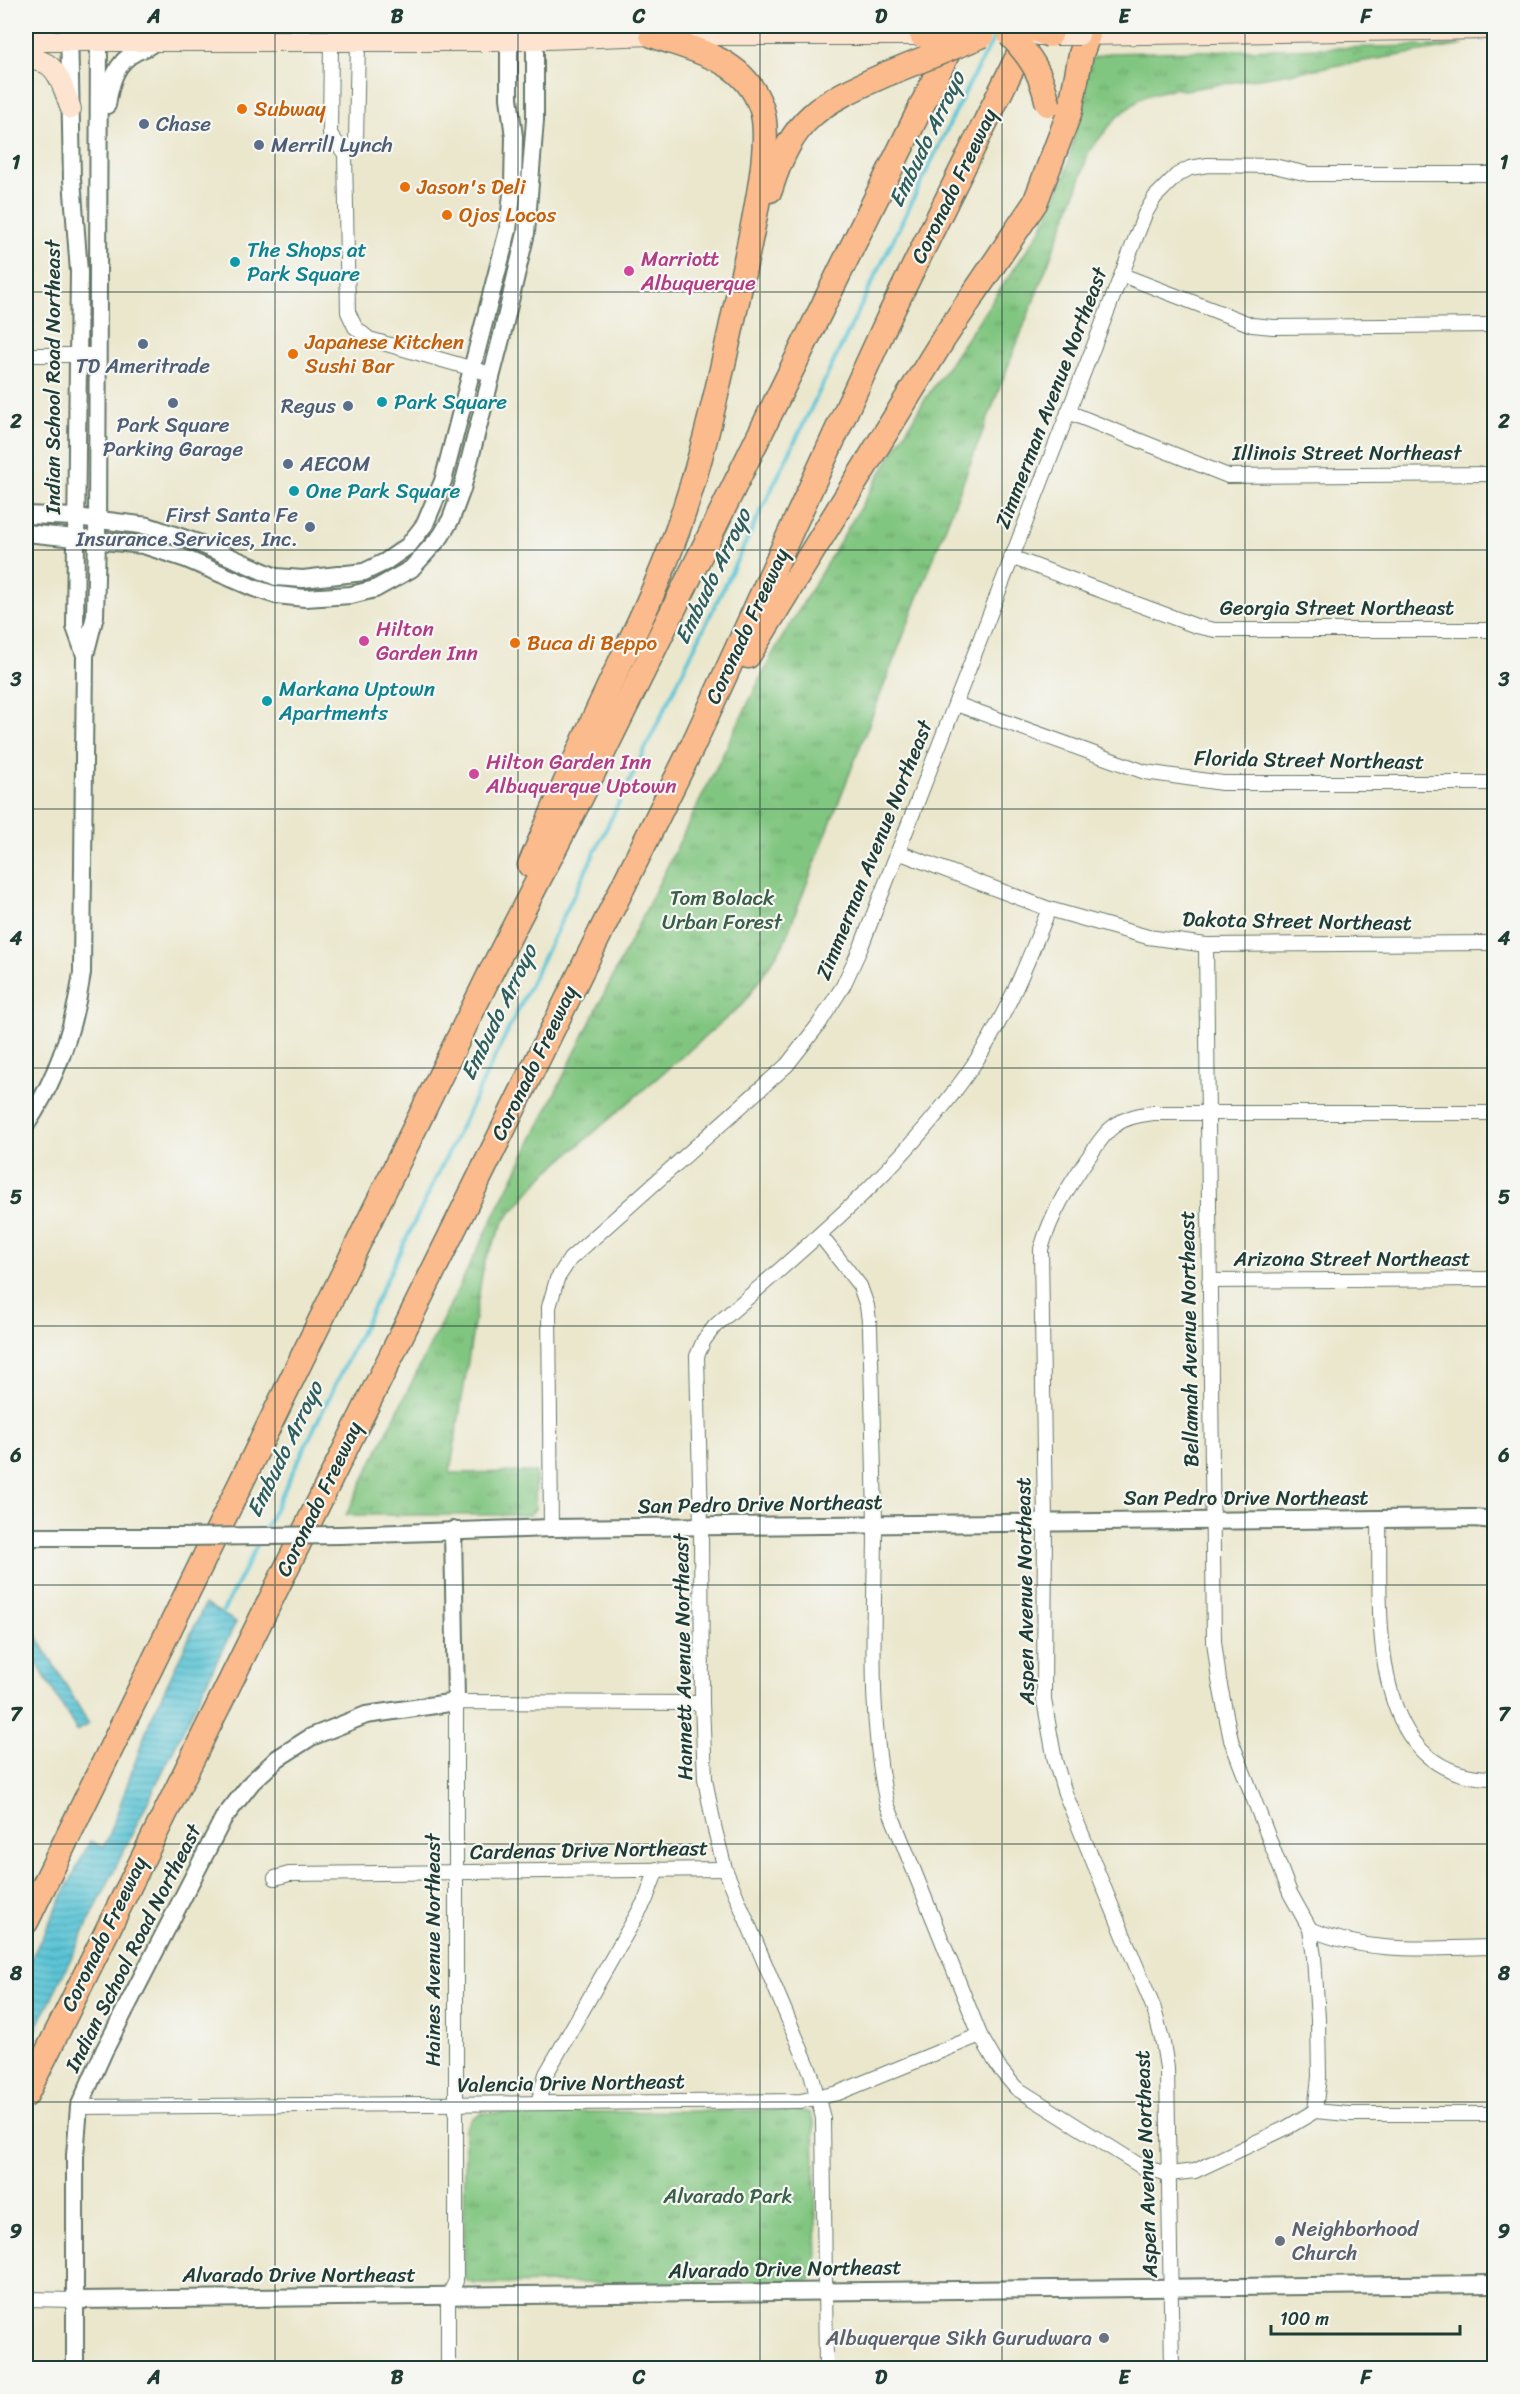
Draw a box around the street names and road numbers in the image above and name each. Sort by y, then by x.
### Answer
street label: Coronado Freeway [900,102,1008,270]
street label: Indian School Road Northeast [34,238,72,515]
street label: Zimmerman Avenue Northeast [984,260,1119,534]
street label: Illinois Street Northeast [1232,434,1463,472]
street label: Coronado Freeway [694,541,800,711]
street label: Georgia Street Northeast [1220,589,1454,627]
street label: Zimmerman Avenue Northeast [804,713,944,986]
street label: Florida Street Northeast [1194,739,1424,781]
street label: Dakota Street Northeast [1182,900,1412,942]
street label: Coronado Freeway [480,979,588,1147]
street label: Bellamah Avenue Northeast [1168,1210,1210,1468]
street label: Arizona Street Northeast [1233,1240,1470,1278]
street label: Coronado Freeway [265,1415,373,1583]
street label: Aspen Avenue Northeast [1004,1477,1046,1706]
street label: San Pedro Drive Northeast [1123,1479,1369,1517]
street label: San Pedro Drive Northeast [637,1483,883,1525]
street label: Hannett Avenue Northeast [662,1532,704,1781]
street label: Indian School Road Northeast [53,1816,213,2080]
street label: Cardenas Drive Northeast [470,1829,708,1871]
street label: Haines Avenue Northeast [414,1832,452,2067]
street label: Coronado Freeway [50,1850,158,2018]
street label: Aspen Avenue Northeast [1123,2050,1169,2279]
street label: Valencia Drive Northeast [457,2062,685,2104]
street label: Alvarado Drive Northeast [667,2248,902,2290]
street label: Alvarado Drive Northeast [181,2256,416,2294]

